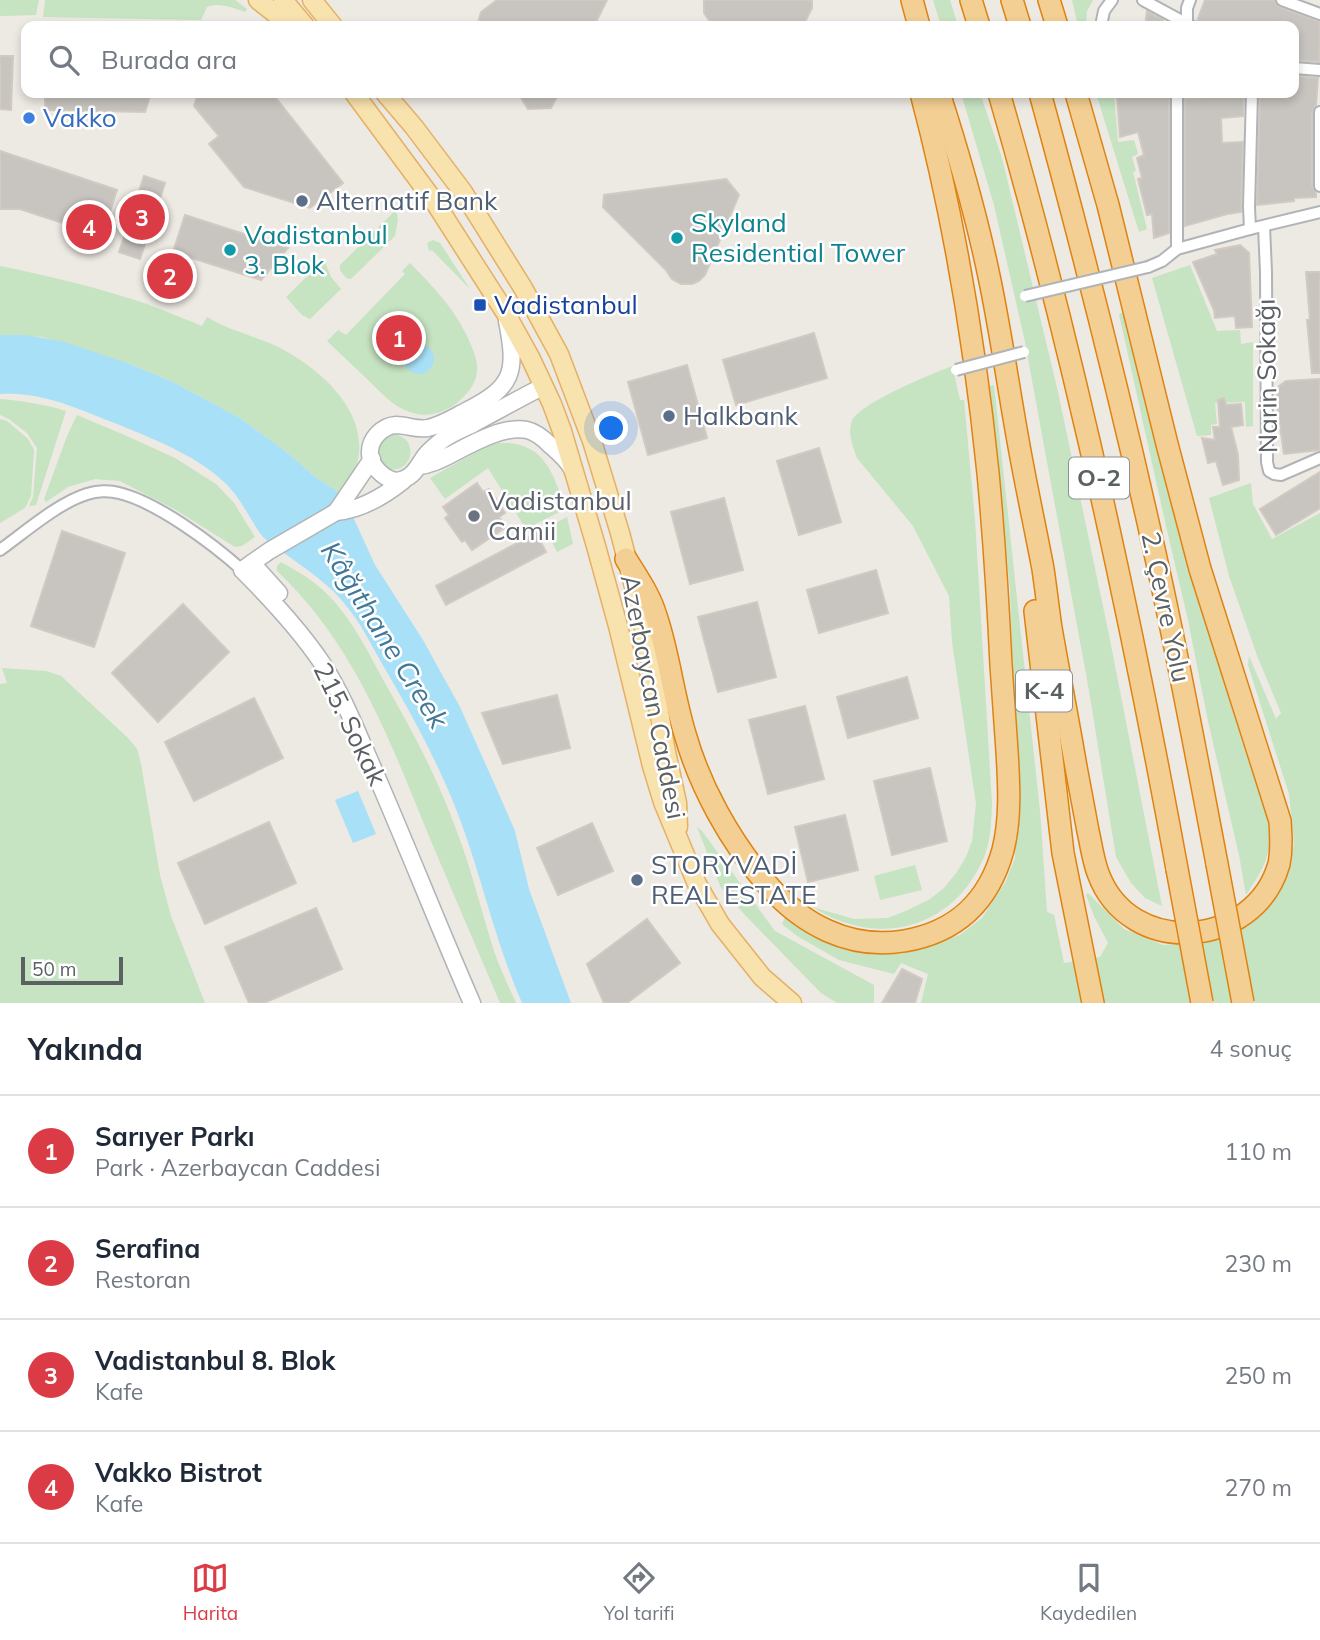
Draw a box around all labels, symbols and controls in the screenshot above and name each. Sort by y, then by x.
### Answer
search box [21,21,1299,98]
icon: search [45,41,83,79]
text: Burada ara [101,43,237,76]
place label: Vakko [43,101,117,134]
marker: Vakko [21,110,37,126]
place label: Alternatif Bank [316,184,498,217]
pin: 3 [119,191,165,243]
marker: Alternatif Bank [294,193,310,209]
pin: 4 [66,201,112,253]
place label: Skyland Residential Tower [691,206,906,269]
place label: Vadistanbul 3. Blok [244,218,388,281]
marker: Skyland Residential Tower [669,230,685,246]
marker: Vadistanbul 3. Blok [222,242,238,258]
pin: 2 [147,250,193,302]
place label: Vadistanbul [494,288,638,321]
marker: Vadistanbul [472,297,488,313]
street label: Narin Sokağı [1249,299,1284,454]
pin: 1 [376,312,422,364]
place label: Halkbank [683,399,799,432]
marker: Halkbank [661,408,677,424]
your location [594,411,628,445]
road number: O-2 [1069,458,1129,499]
place label: Vadistanbul Camii [488,484,632,547]
marker: Vadistanbul Camii [466,508,482,524]
street label: 2. Çevre Yolu [1134,529,1199,685]
water label: Kâğıthane Creek [314,535,458,736]
street label: Azerbaycan Caddesi [614,572,693,822]
street label: 215. Sokak [307,657,395,791]
road number: K-4 [1016,670,1072,712]
place label: STORYVADİ REAL ESTATE [651,848,817,911]
marker: STORYVADİ REAL ESTATE [629,872,645,888]
scale bar [21,954,122,986]
text: 50 m [32,957,76,981]
text: Yakında [28,1030,143,1068]
text: 4 sonuç [1210,1034,1292,1063]
text: Sarıyer Parkı [95,1120,255,1153]
text: 1 [44,1137,58,1166]
text: 110 m [1224,1137,1292,1166]
text: Park · Azerbaycan Caddesi [95,1153,380,1182]
text: Serafina [95,1232,200,1265]
text: 2 [44,1249,58,1278]
text: 230 m [1224,1249,1292,1278]
text: Restoran [95,1265,191,1294]
text: Vadistanbul 8. Blok [95,1344,335,1377]
text: 3 [44,1361,58,1390]
text: 250 m [1224,1361,1292,1390]
text: Kafe [95,1377,143,1406]
text: Vakko Bistrot [95,1456,262,1489]
text: 4 [44,1473,58,1502]
text: 270 m [1224,1473,1292,1502]
text: Kafe [95,1489,143,1518]
tab: Harita [183,1559,238,1625]
tab: Yol tarifi [604,1559,675,1625]
tab: Kaydedilen [1040,1559,1137,1625]

